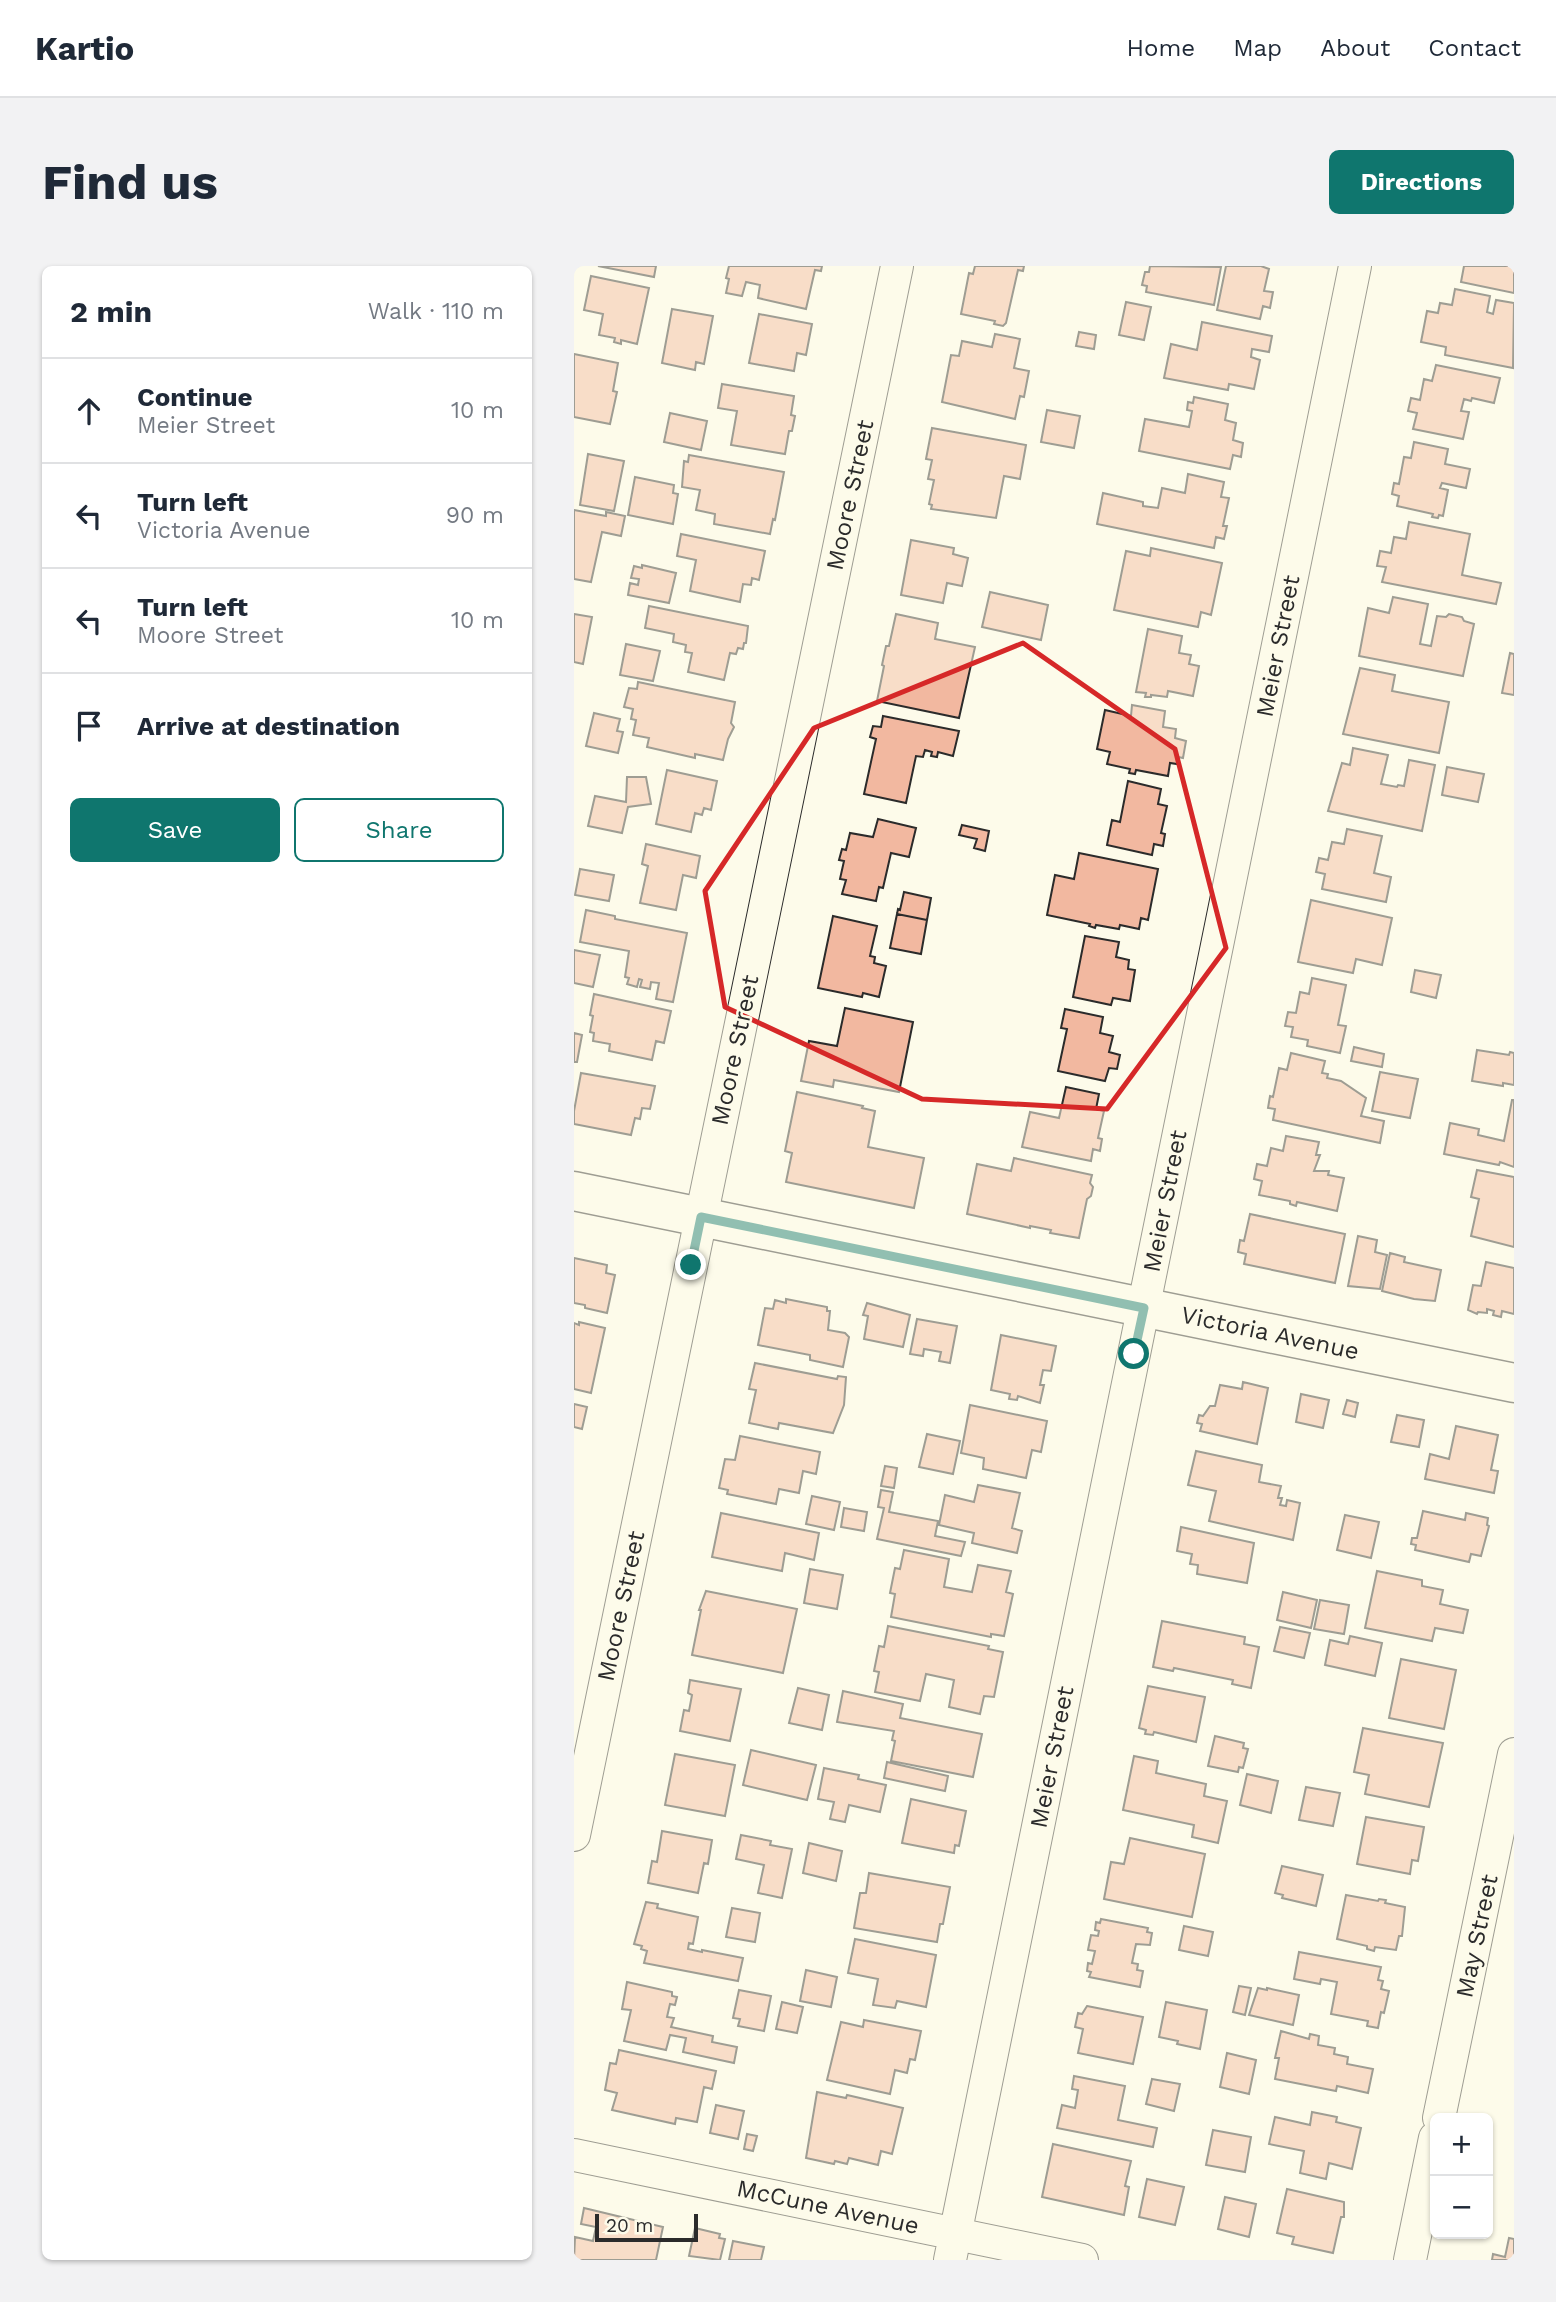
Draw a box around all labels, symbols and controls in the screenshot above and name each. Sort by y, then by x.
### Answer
text: Kartio [35,29,134,68]
text: Home [1127,34,1195,62]
text: Map [1233,34,1282,62]
text: About [1320,34,1390,62]
text: Contact [1428,34,1521,62]
button: Directions [1329,150,1514,214]
text: Find us [42,153,218,211]
text: 2 min [70,294,152,329]
text: Walk · 110 m [368,298,504,325]
text: Continue [137,382,253,412]
icon: ahead [70,392,108,430]
text: 10 m [451,397,504,424]
text: Meier Street [137,412,275,439]
street label: Moore Street [820,417,880,573]
text: Turn left [137,487,248,517]
icon: left [70,497,108,535]
text: 90 m [446,502,504,529]
text: Victoria Avenue [137,517,311,544]
street label: Meier Street [1251,573,1305,719]
text: Turn left [137,592,248,622]
icon: left [70,602,108,640]
text: 10 m [451,607,504,634]
text: Moore Street [137,622,283,649]
icon: arrive [70,707,108,745]
text: Arrive at destination [137,711,400,741]
button: Save [70,798,280,862]
button: Share [294,798,504,862]
street label: Moore Street [705,972,765,1128]
street label: Meier Street [1138,1128,1192,1274]
route end [675,1249,706,1280]
street label: Victoria Avenue [1178,1300,1362,1366]
route start [1118,1338,1149,1369]
street label: Moore Street [591,1528,651,1684]
street label: Meier Street [1025,1684,1079,1830]
street label: May Street [1450,1872,1504,2000]
map controls [1430,2113,1493,2239]
button: + [1430,2113,1493,2176]
street label: McCune Avenue [734,2174,922,2240]
button: − [1430,2176,1493,2239]
scale bar [595,2211,698,2243]
text: 20 m [606,2214,653,2237]

